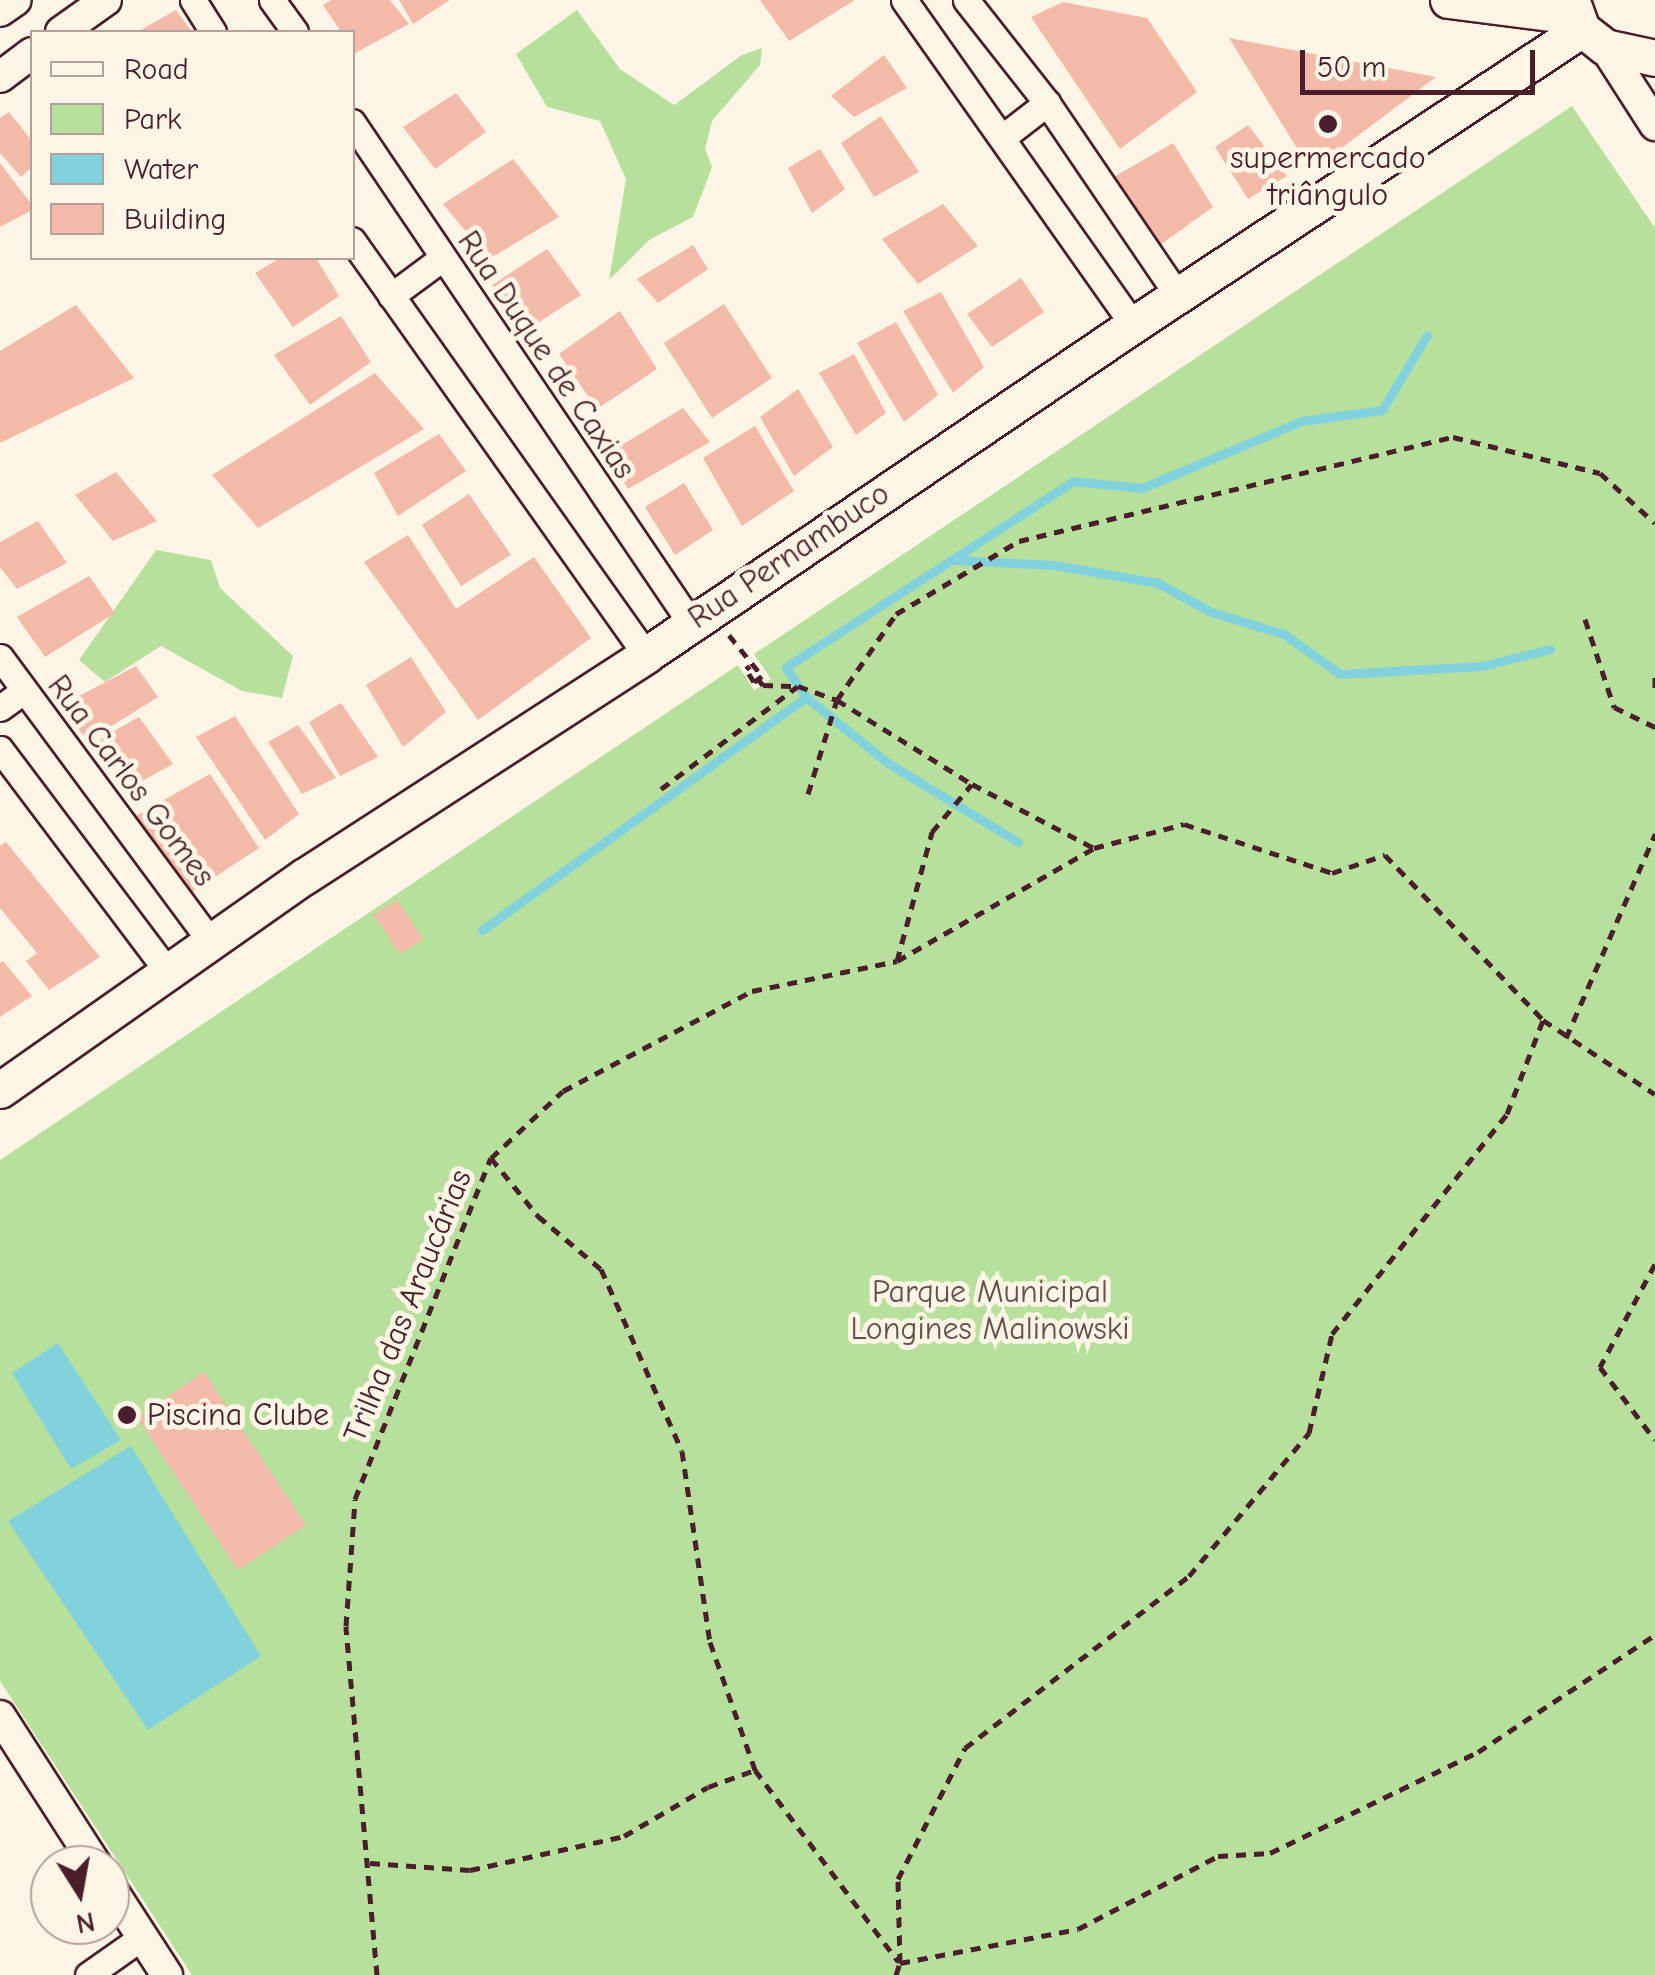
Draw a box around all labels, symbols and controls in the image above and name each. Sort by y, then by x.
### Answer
legend [30,30,355,260]
scale bar [1305,30,1540,92]
text: 50 m [1317,50,1386,85]
text: Road [124,52,189,87]
text: Park [124,102,181,137]
marker: supermercado triângulo [1317,113,1339,135]
place label: supermercado triângulo [1230,140,1426,215]
text: Water [124,152,198,187]
text: Building [124,202,227,237]
street label: Rua Duque de Caxias [449,224,643,486]
street label: Rua Pernambuco [681,475,897,637]
street label: Rua Carlos Gomes [39,668,223,894]
street label: Trilha das Araucárias [336,1164,480,1448]
park label: Parque Municipal Longines Malinowski [850,1274,1130,1349]
place label: Piscina Clube [147,1396,329,1434]
marker: Piscina Clube [116,1404,138,1426]
north arrow [30,1845,130,1945]
text: N [73,1905,97,1940]

